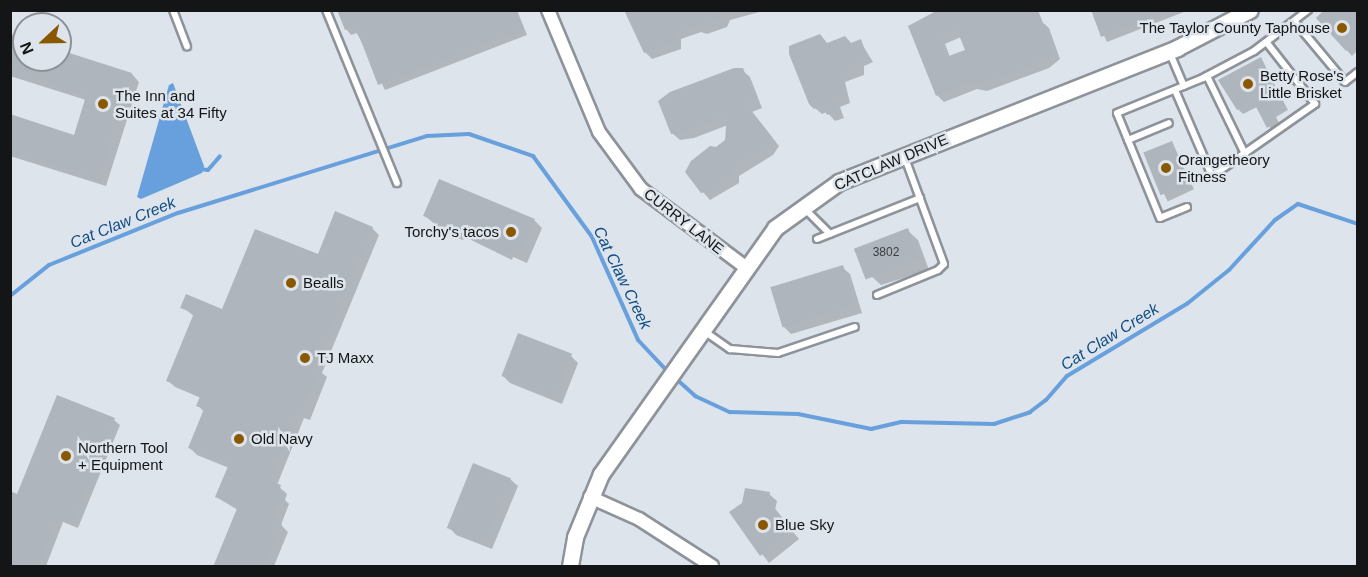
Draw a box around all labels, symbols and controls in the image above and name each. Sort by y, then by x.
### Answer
north arrow [12,12,72,72]
place label: The Taylor County Taphouse [1139,19,1330,37]
marker: The Taylor County Taphouse [1335,21,1349,35]
text: N [17,40,37,57]
place label: Betty Rose's Little Brisket [1260,66,1344,101]
marker: Betty Rose's Little Brisket [1241,77,1255,91]
place label: The Inn and Suites at 34 Fifty [115,86,227,121]
marker: The Inn and Suites at 34 Fifty [96,97,110,111]
street label: CATCLAW DRIVE [831,130,951,194]
place label: Orangetheory Fitness [1178,150,1270,185]
marker: Orangetheory Fitness [1159,161,1173,175]
street label: CURRY LANE [640,184,728,258]
water label: Cat Claw Creek [67,193,179,253]
place label: Torchy's tacos [404,223,499,241]
water label: Cat Claw Creek [589,223,655,333]
marker: Torchy's tacos [504,225,518,239]
house number: 3802 [873,246,899,260]
place label: Bealls [303,274,344,292]
marker: Bealls [284,276,298,290]
water label: Cat Claw Creek [1057,299,1163,375]
place label: TJ Maxx [317,349,374,367]
marker: TJ Maxx [298,351,312,365]
place label: Old Navy [251,430,313,448]
marker: Old Navy [232,432,246,446]
place label: Northern Tool + Equipment [78,438,168,473]
marker: Northern Tool + Equipment [59,449,73,463]
place label: Blue Sky [775,516,834,534]
marker: Blue Sky [756,518,770,532]

